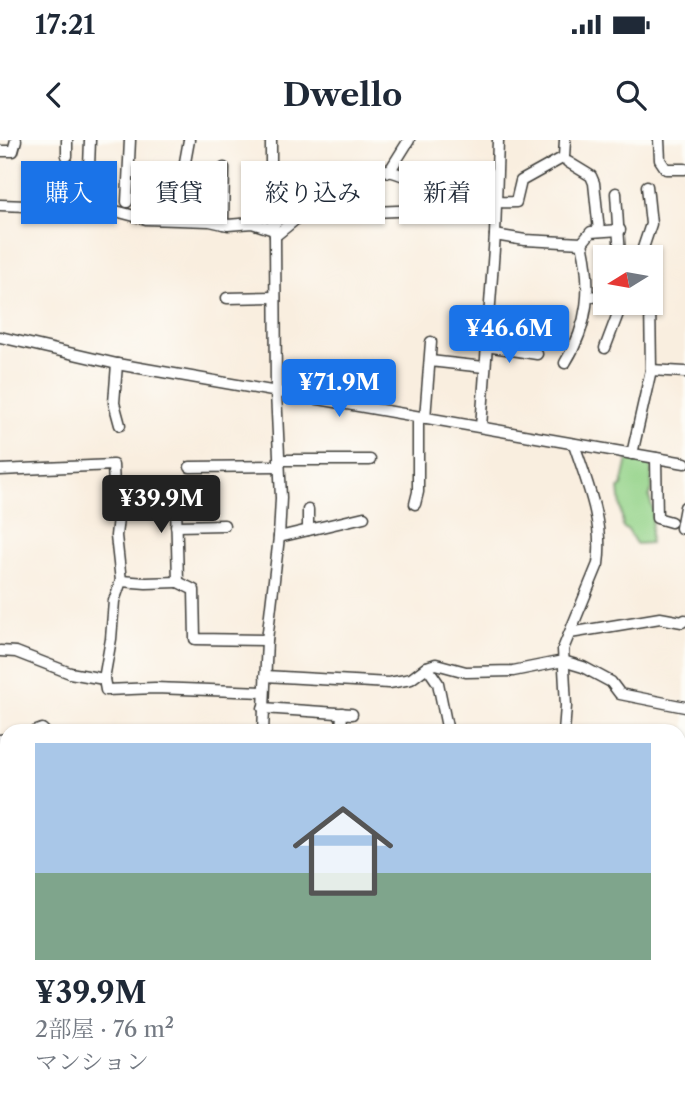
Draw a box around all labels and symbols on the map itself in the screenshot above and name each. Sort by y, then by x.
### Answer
north arrow [593,245,663,315]
pin: ¥46.6M [452,306,566,365]
pin: ¥71.9M [282,359,396,419]
pin: ¥39.9M [104,476,218,535]

